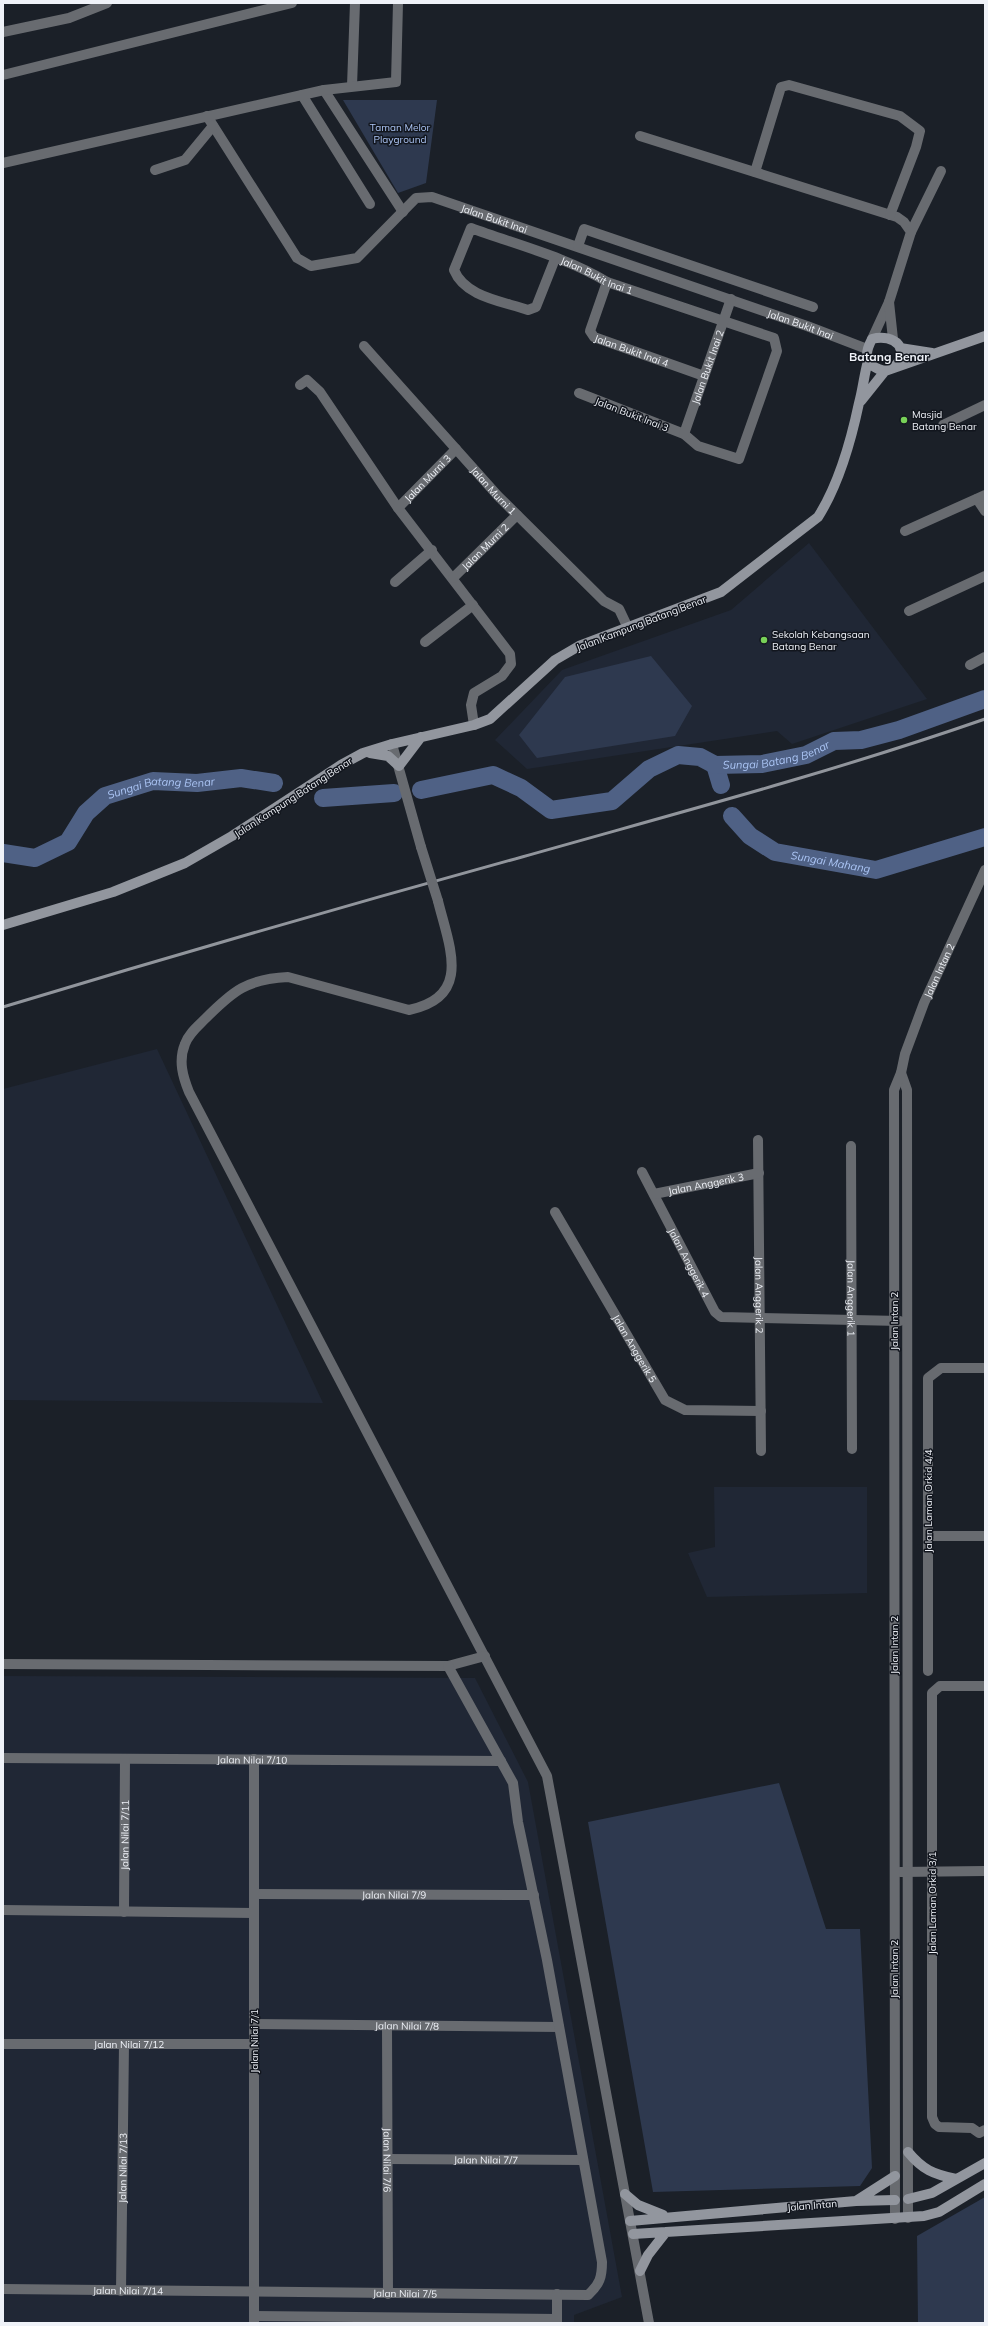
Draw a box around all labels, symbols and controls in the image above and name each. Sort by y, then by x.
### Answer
park label: Taman Melor Playground [370,121,430,146]
street label: Jalan Bukit Inai [459,201,529,236]
street label: Jalan Bukit Inai 1 [559,254,634,297]
street label: Jalan Bukit Inai [766,307,835,343]
street label: Jalan Bukit Inai 2 [689,328,727,406]
street label: Jalan Bukit Inai 4 [593,332,670,370]
district label: Batang Benar [849,349,929,364]
street label: Jalan Bukit Inai 3 [593,394,670,434]
place label: Masjid Batang Benar [912,408,977,433]
marker: Masjid Batang Benar [899,415,909,425]
street label: Jalan Murni 3 [402,452,454,505]
street label: Jalan Murni 1 [468,464,519,517]
street label: Jalan Murni 2 [459,521,512,573]
street label: Jalan Kampung Batang Benar [574,593,708,654]
place label: Sekolah Kebangsaan Batang Benar [772,628,870,653]
marker: Sekolah Kebangsaan Batang Benar [759,635,769,645]
water label: Sungai Batang Benar [723,737,833,772]
street label: Jalan Kampung Batang Benar [232,754,355,840]
water label: Sungai Batang Benar [105,774,216,802]
water label: Sungai Mahang [790,848,872,876]
street label: Jalan Intan 2 [921,941,958,1000]
street label: Jalan Anggerik 3 [667,1170,745,1198]
street label: Jalan Anggerik 4 [665,1226,712,1300]
street label: Jalan Anggerik 2 [752,1257,766,1333]
street label: Jalan Anggerik 1 [844,1260,858,1336]
street label: Jalan Intan 2 [888,1292,901,1350]
street label: Jalan Anggerik 5 [609,1312,659,1385]
street label: Jalan Laman Orkid 4/4 [922,1449,935,1553]
street label: Jalan Intan 2 [888,1616,901,1674]
street label: Jalan Nilai 7/10 [217,1753,287,1767]
street label: Jalan Nilai 7/11 [118,1800,132,1870]
street label: Jalan Laman Orkid 3/1 [926,1851,939,1955]
street label: Jalan Nilai 7/9 [362,1888,426,1902]
street label: Jalan Intan 2 [888,1940,901,1998]
street label: Jalan Nilai 7/1 [248,2009,261,2073]
street label: Jalan Nilai 7/8 [375,2019,439,2033]
street label: Jalan Nilai 7/12 [94,2038,164,2051]
street label: Jalan Nilai 7/6 [380,2128,394,2192]
street label: Jalan Nilai 7/13 [116,2133,130,2203]
street label: Jalan Nilai 7/7 [454,2153,518,2167]
street label: Jalan Intan [787,2197,838,2214]
street label: Jalan Nilai 7/14 [93,2284,163,2298]
street label: Jalan Nilai 7/5 [373,2287,437,2300]

